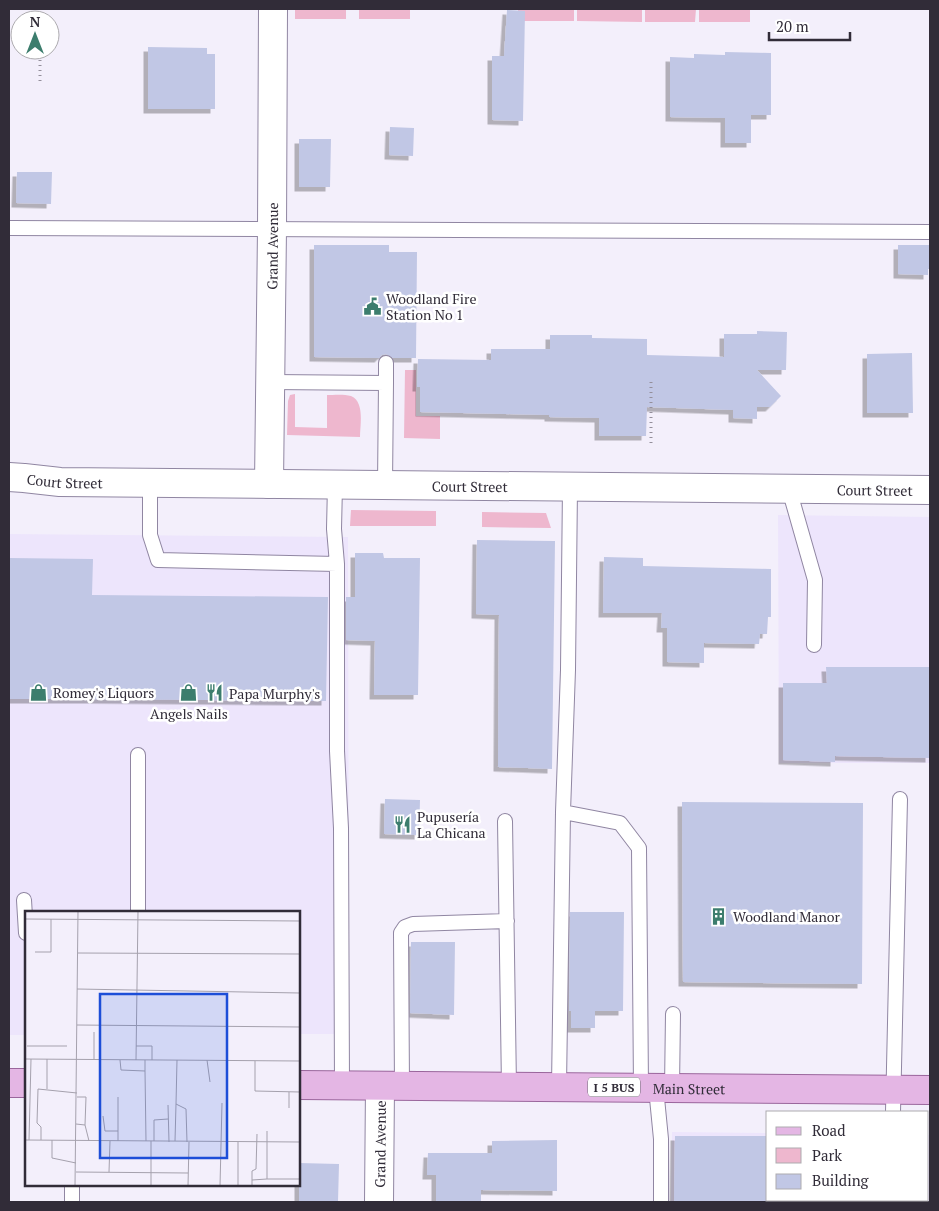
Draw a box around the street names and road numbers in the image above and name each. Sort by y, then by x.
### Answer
street label: Grand Avenue [262,202,282,290]
street label: Court Street [26,469,104,492]
street label: Court Street [432,476,509,496]
street label: Court Street [837,480,914,499]
road number: I 5 BUS [588,1078,640,1096]
street label: Main Street [653,1078,726,1098]
street label: Grand Avenue [370,1100,389,1188]

